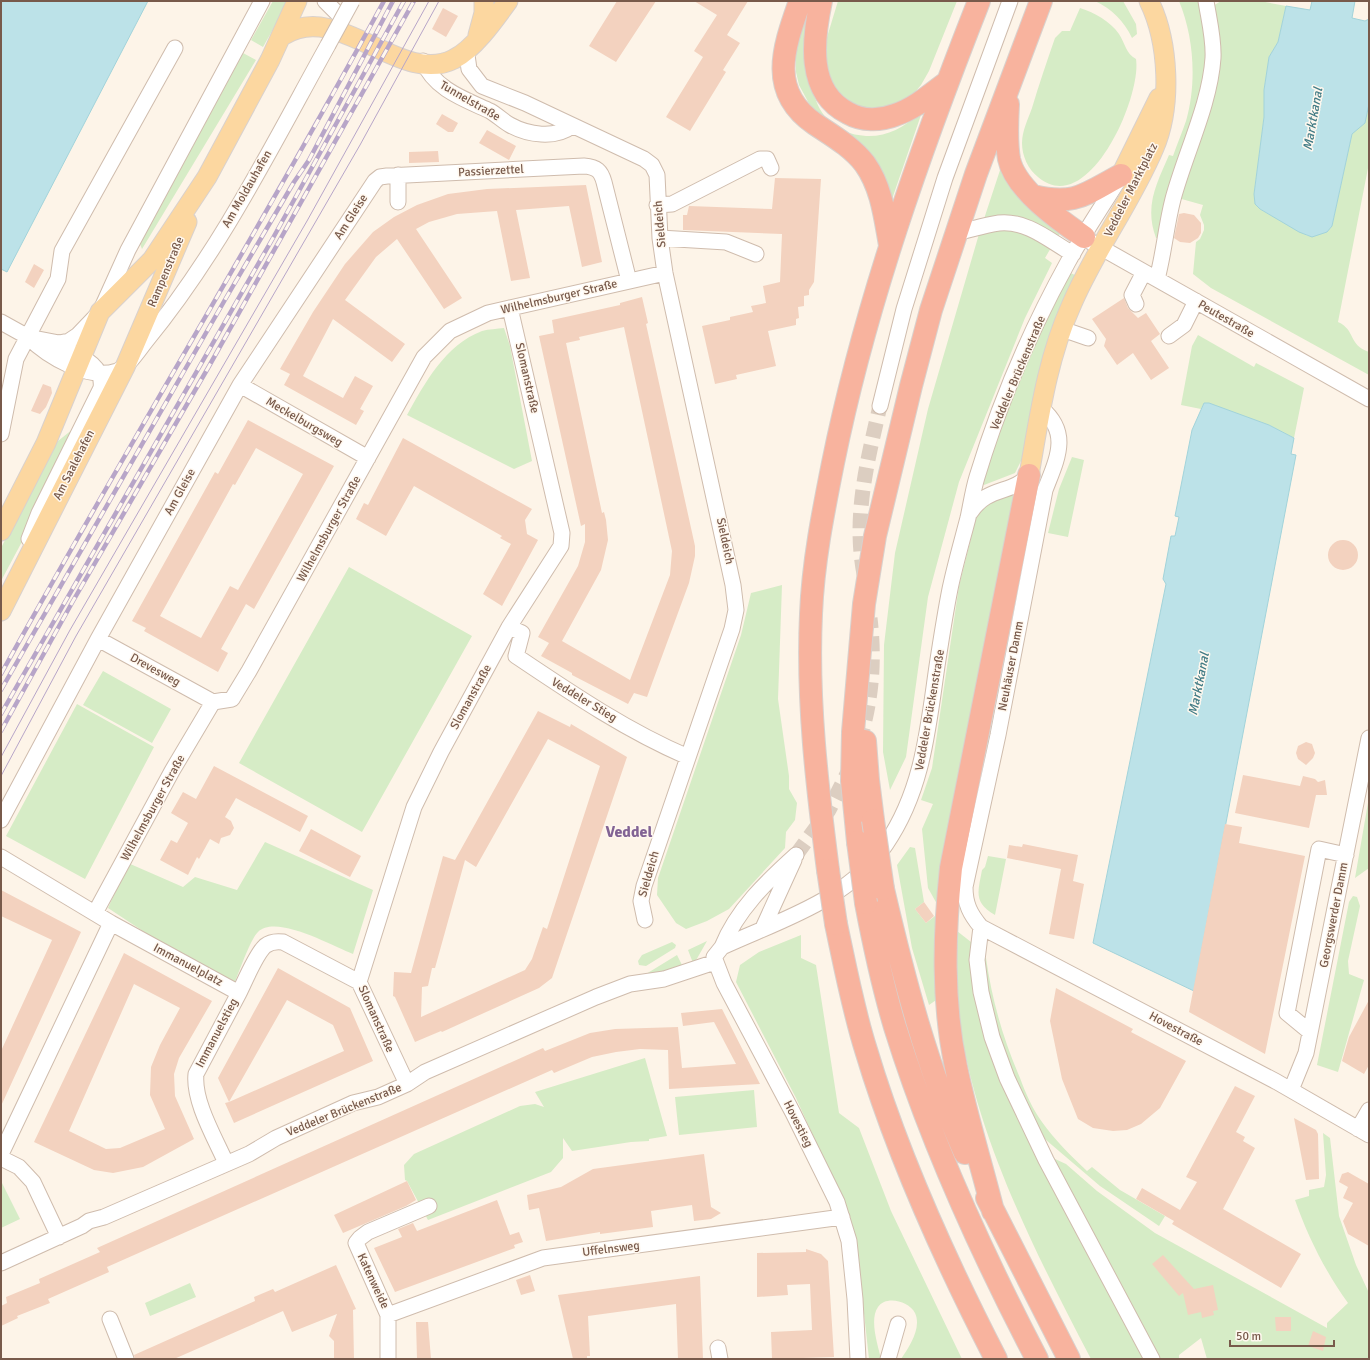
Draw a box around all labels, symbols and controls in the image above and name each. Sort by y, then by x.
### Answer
street label: Tunnelstraße [437,78,503,124]
water label: Marktkanal [1300,85,1327,152]
street label: Veddeler Marktplatz [1101,140,1161,240]
street label: Am Moldauhafen [219,148,275,230]
street label: Passierzettel [458,162,525,180]
street label: Am Gleise [331,191,371,243]
street label: Sieldeich [650,200,670,248]
street label: Rampenstraße [144,235,188,309]
street label: Wilhelmsburger Straße [499,276,619,318]
street label: Peutestraße [1195,297,1257,341]
street label: Veddeler Brückenstraße [987,314,1049,432]
street label: Slomanstraße [512,341,542,415]
street label: Meckelburgsweg [263,394,345,450]
street label: Am Saalehafen [50,427,98,503]
street label: Am Gleise [161,466,199,518]
street label: Wilhelmsburger Straße [294,473,364,585]
street label: Sieldeich [713,516,737,566]
street label: Neuhäuser Damm [995,620,1027,712]
street label: Veddeler Brückenstraße [912,648,948,772]
street label: Drevesweg [127,650,183,690]
water label: Marktkanal [1185,650,1213,717]
street label: Slomanstraße [447,662,495,732]
street label: Veddeler Stieg [548,675,620,725]
street label: Wilhelmsburger Straße [118,752,188,864]
district label: Veddel [605,822,653,842]
street label: Sieldeich [635,849,663,899]
street label: Georgswerder Damm [1316,861,1352,969]
street label: Immanuelplatz [151,940,225,990]
street label: Slomanstraße [355,983,397,1055]
street label: Immanuelstieg [192,996,242,1070]
street label: Hovestraße [1146,1009,1206,1049]
street label: Veddeler Brückenstraße [284,1080,404,1140]
street label: Hovestieg [780,1098,816,1150]
street label: Uffelnsweg [581,1238,641,1260]
street label: Katenweide [354,1251,392,1311]
scale bar [1230,1322,1334,1348]
text: 50 m [1236,1329,1261,1344]

